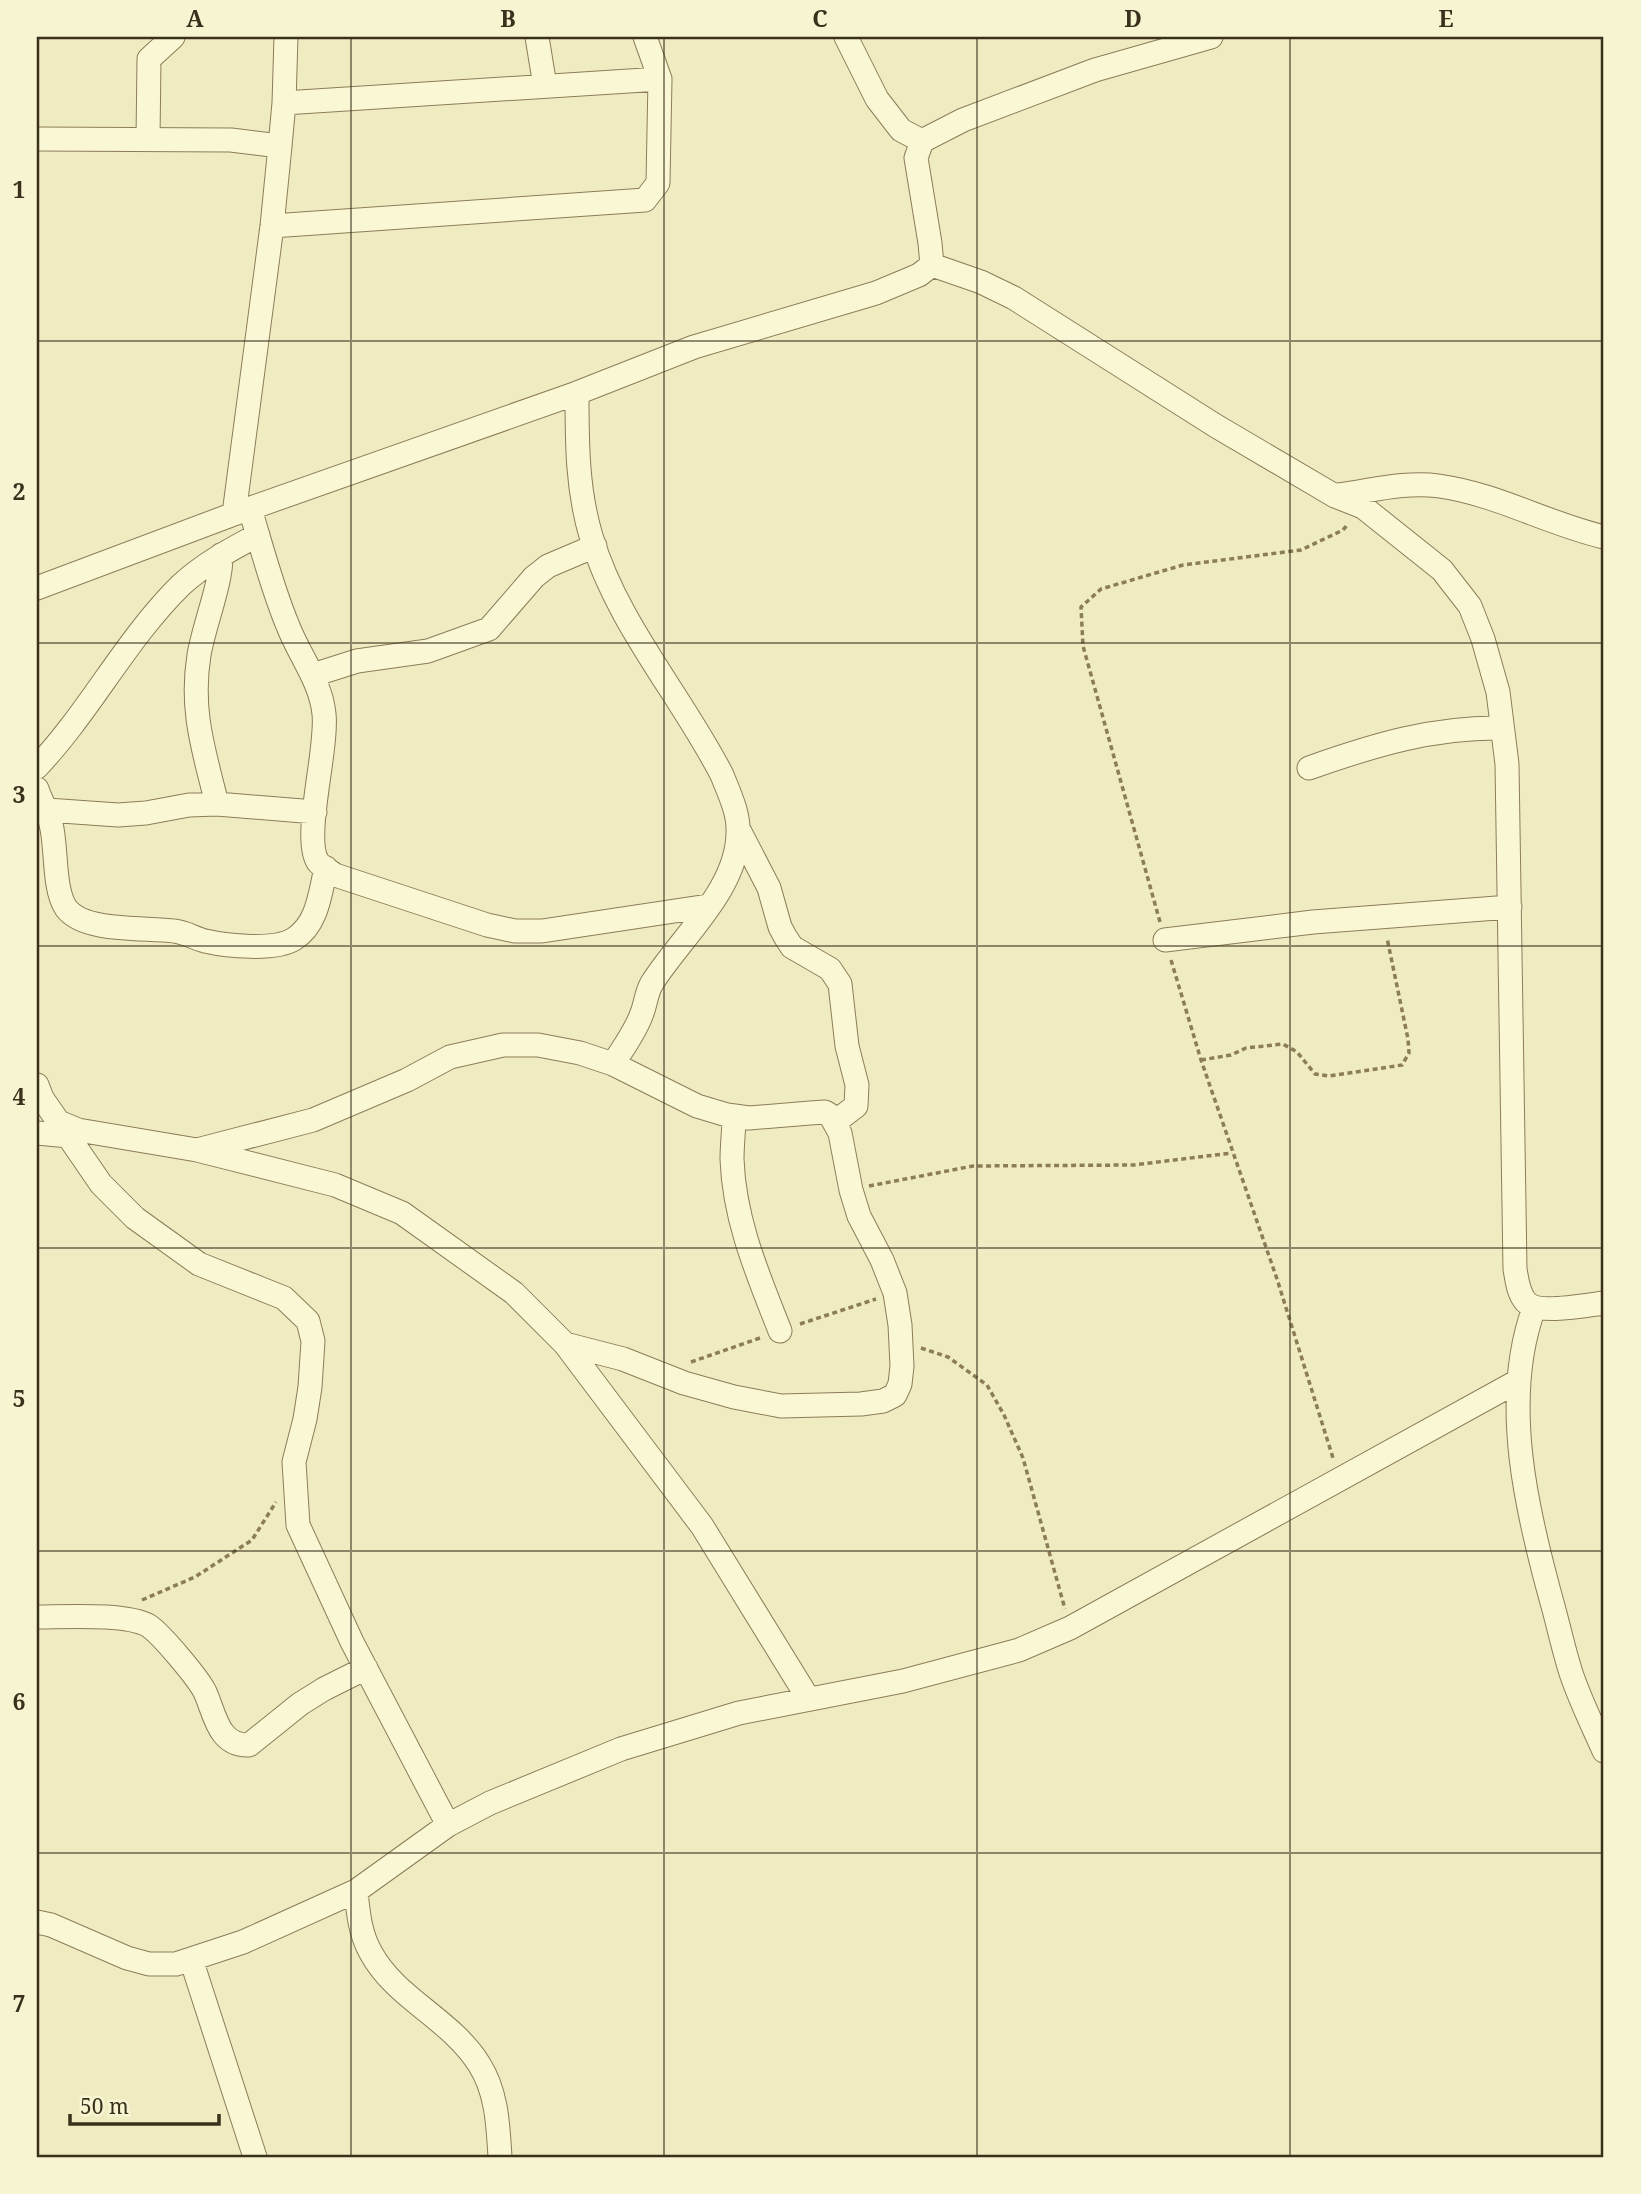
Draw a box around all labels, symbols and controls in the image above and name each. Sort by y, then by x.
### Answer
text: A [186,2,204,34]
text: B [500,2,516,34]
text: C [812,2,828,34]
text: D [1124,2,1142,34]
text: E [1438,2,1454,34]
text: 1 [13,173,26,205]
text: 2 [13,475,26,507]
text: 3 [13,778,26,810]
text: 4 [13,1080,26,1112]
text: 5 [13,1382,26,1414]
text: 6 [13,1685,26,1717]
text: 7 [13,1987,26,2019]
scale bar [70,2082,219,2126]
text: 50 m [80,2092,129,2120]

